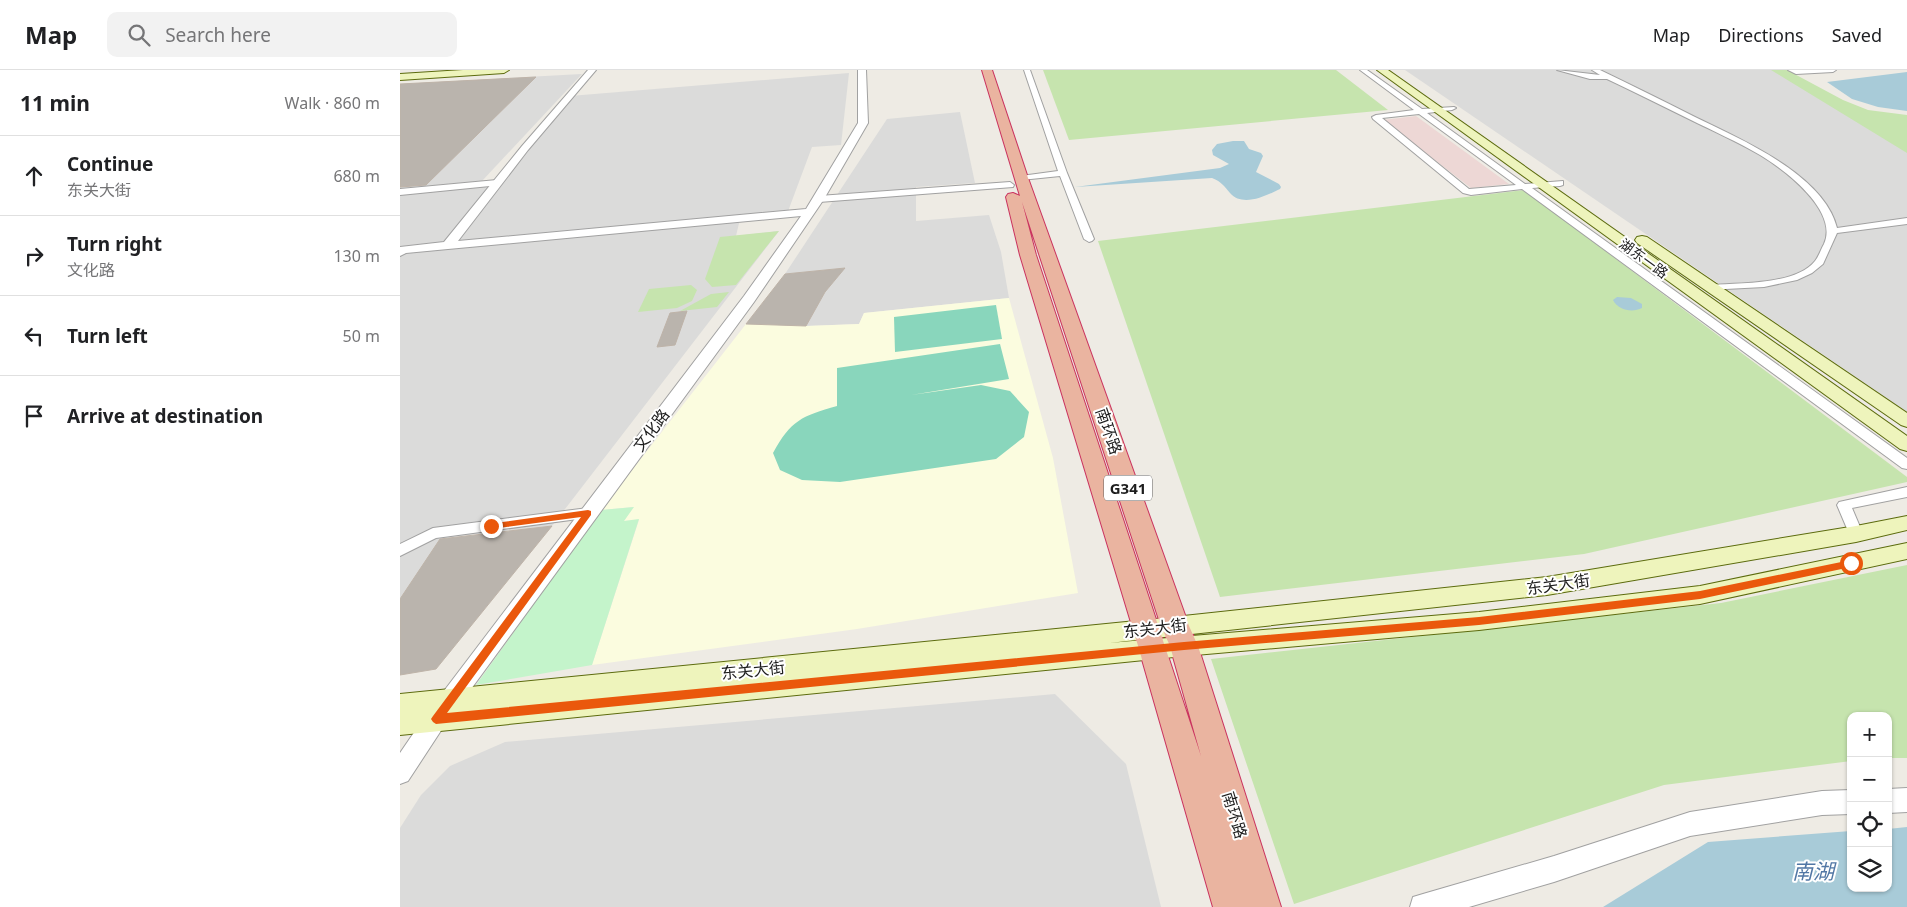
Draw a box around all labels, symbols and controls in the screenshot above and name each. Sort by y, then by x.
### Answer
search box [107,12,457,57]
text: Map [25,18,77,51]
icon: search [125,21,153,49]
text: Search here [165,22,271,48]
text: Map [1653,23,1690,47]
text: Directions [1718,23,1804,47]
text: Saved [1832,23,1882,47]
text: 11 min [20,89,90,117]
text: Walk · 860 m [285,92,380,114]
text: Continue [67,151,153,177]
icon: ahead [20,162,48,190]
text: 680 m [333,165,380,187]
text: 东关大街 [67,179,131,201]
text: Turn right [67,231,162,257]
street label: 湖东一路 [1616,234,1672,282]
icon: right [20,242,48,270]
text: 130 m [333,245,380,267]
text: 文化路 [67,259,115,281]
icon: left [20,322,48,350]
text: Turn left [67,323,148,349]
text: 50 m [343,325,380,347]
icon: arrive [20,402,48,430]
text: Arrive at destination [67,403,263,429]
street label: 文化路 [628,404,674,456]
street label: 南环路 [1091,405,1127,457]
road number: G341 [1104,476,1152,500]
route end [480,515,503,538]
route start [1840,552,1863,575]
street label: 东关大街 [1525,569,1591,599]
street label: 东关大街 [1122,613,1188,643]
street label: 东关大街 [720,656,786,684]
map controls [1847,712,1892,892]
button: + [1847,712,1892,757]
button: − [1847,757,1892,802]
street label: 南环路 [1217,789,1253,841]
button: locate [1847,802,1892,847]
button: layers [1847,847,1892,892]
water label: 南湖 [1792,857,1837,885]

